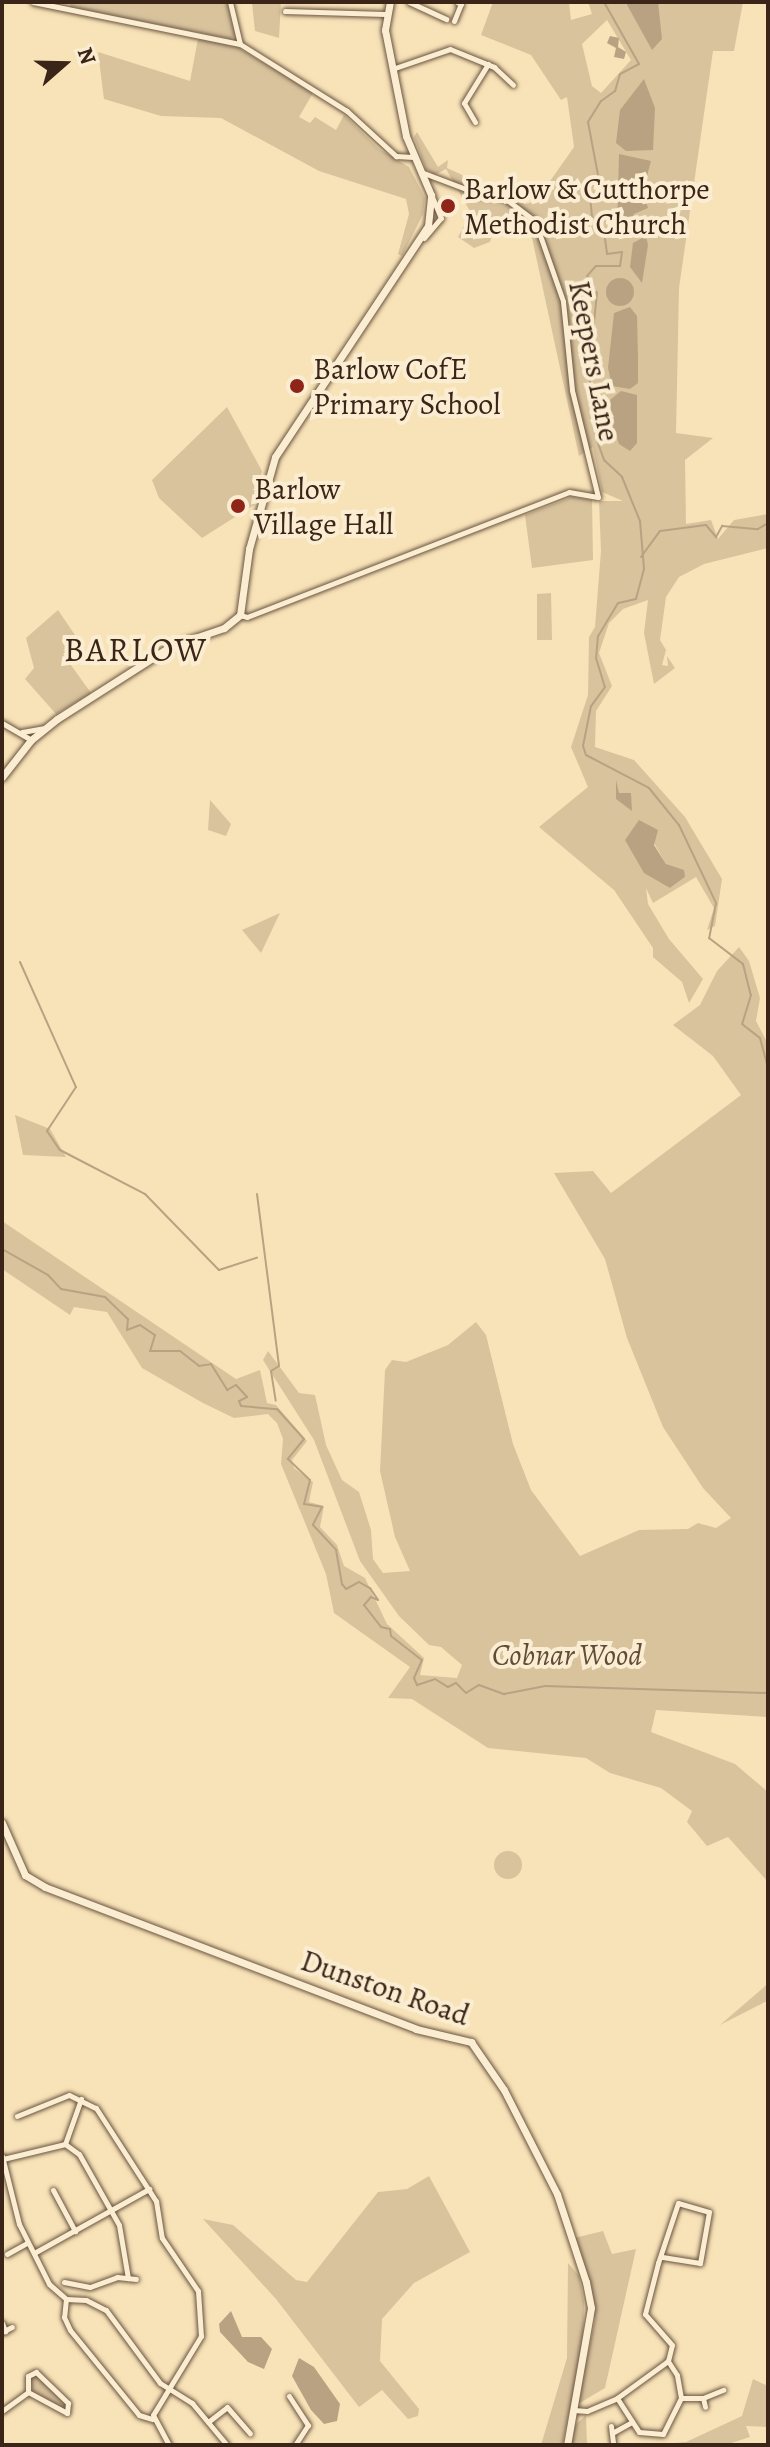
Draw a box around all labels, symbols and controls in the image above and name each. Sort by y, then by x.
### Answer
north arrow [24,24,104,104]
text: N [70,43,103,68]
place label: Barlow & Cutthorpe Methodist Church [464,171,710,242]
marker: Barlow & Cutthorpe Methodist Church [439,197,457,215]
street label: Keepers Lane [561,278,627,444]
place label: Barlow CofE Primary School [313,351,501,422]
marker: Barlow CofE Primary School [288,377,306,395]
place label: Barlow Village Hall [254,471,393,542]
marker: Barlow Village Hall [229,497,247,515]
district label: BARLOW [64,630,208,670]
park label: Cobnar Wood [492,1637,642,1673]
street label: Dunston Road [296,1942,474,2034]

